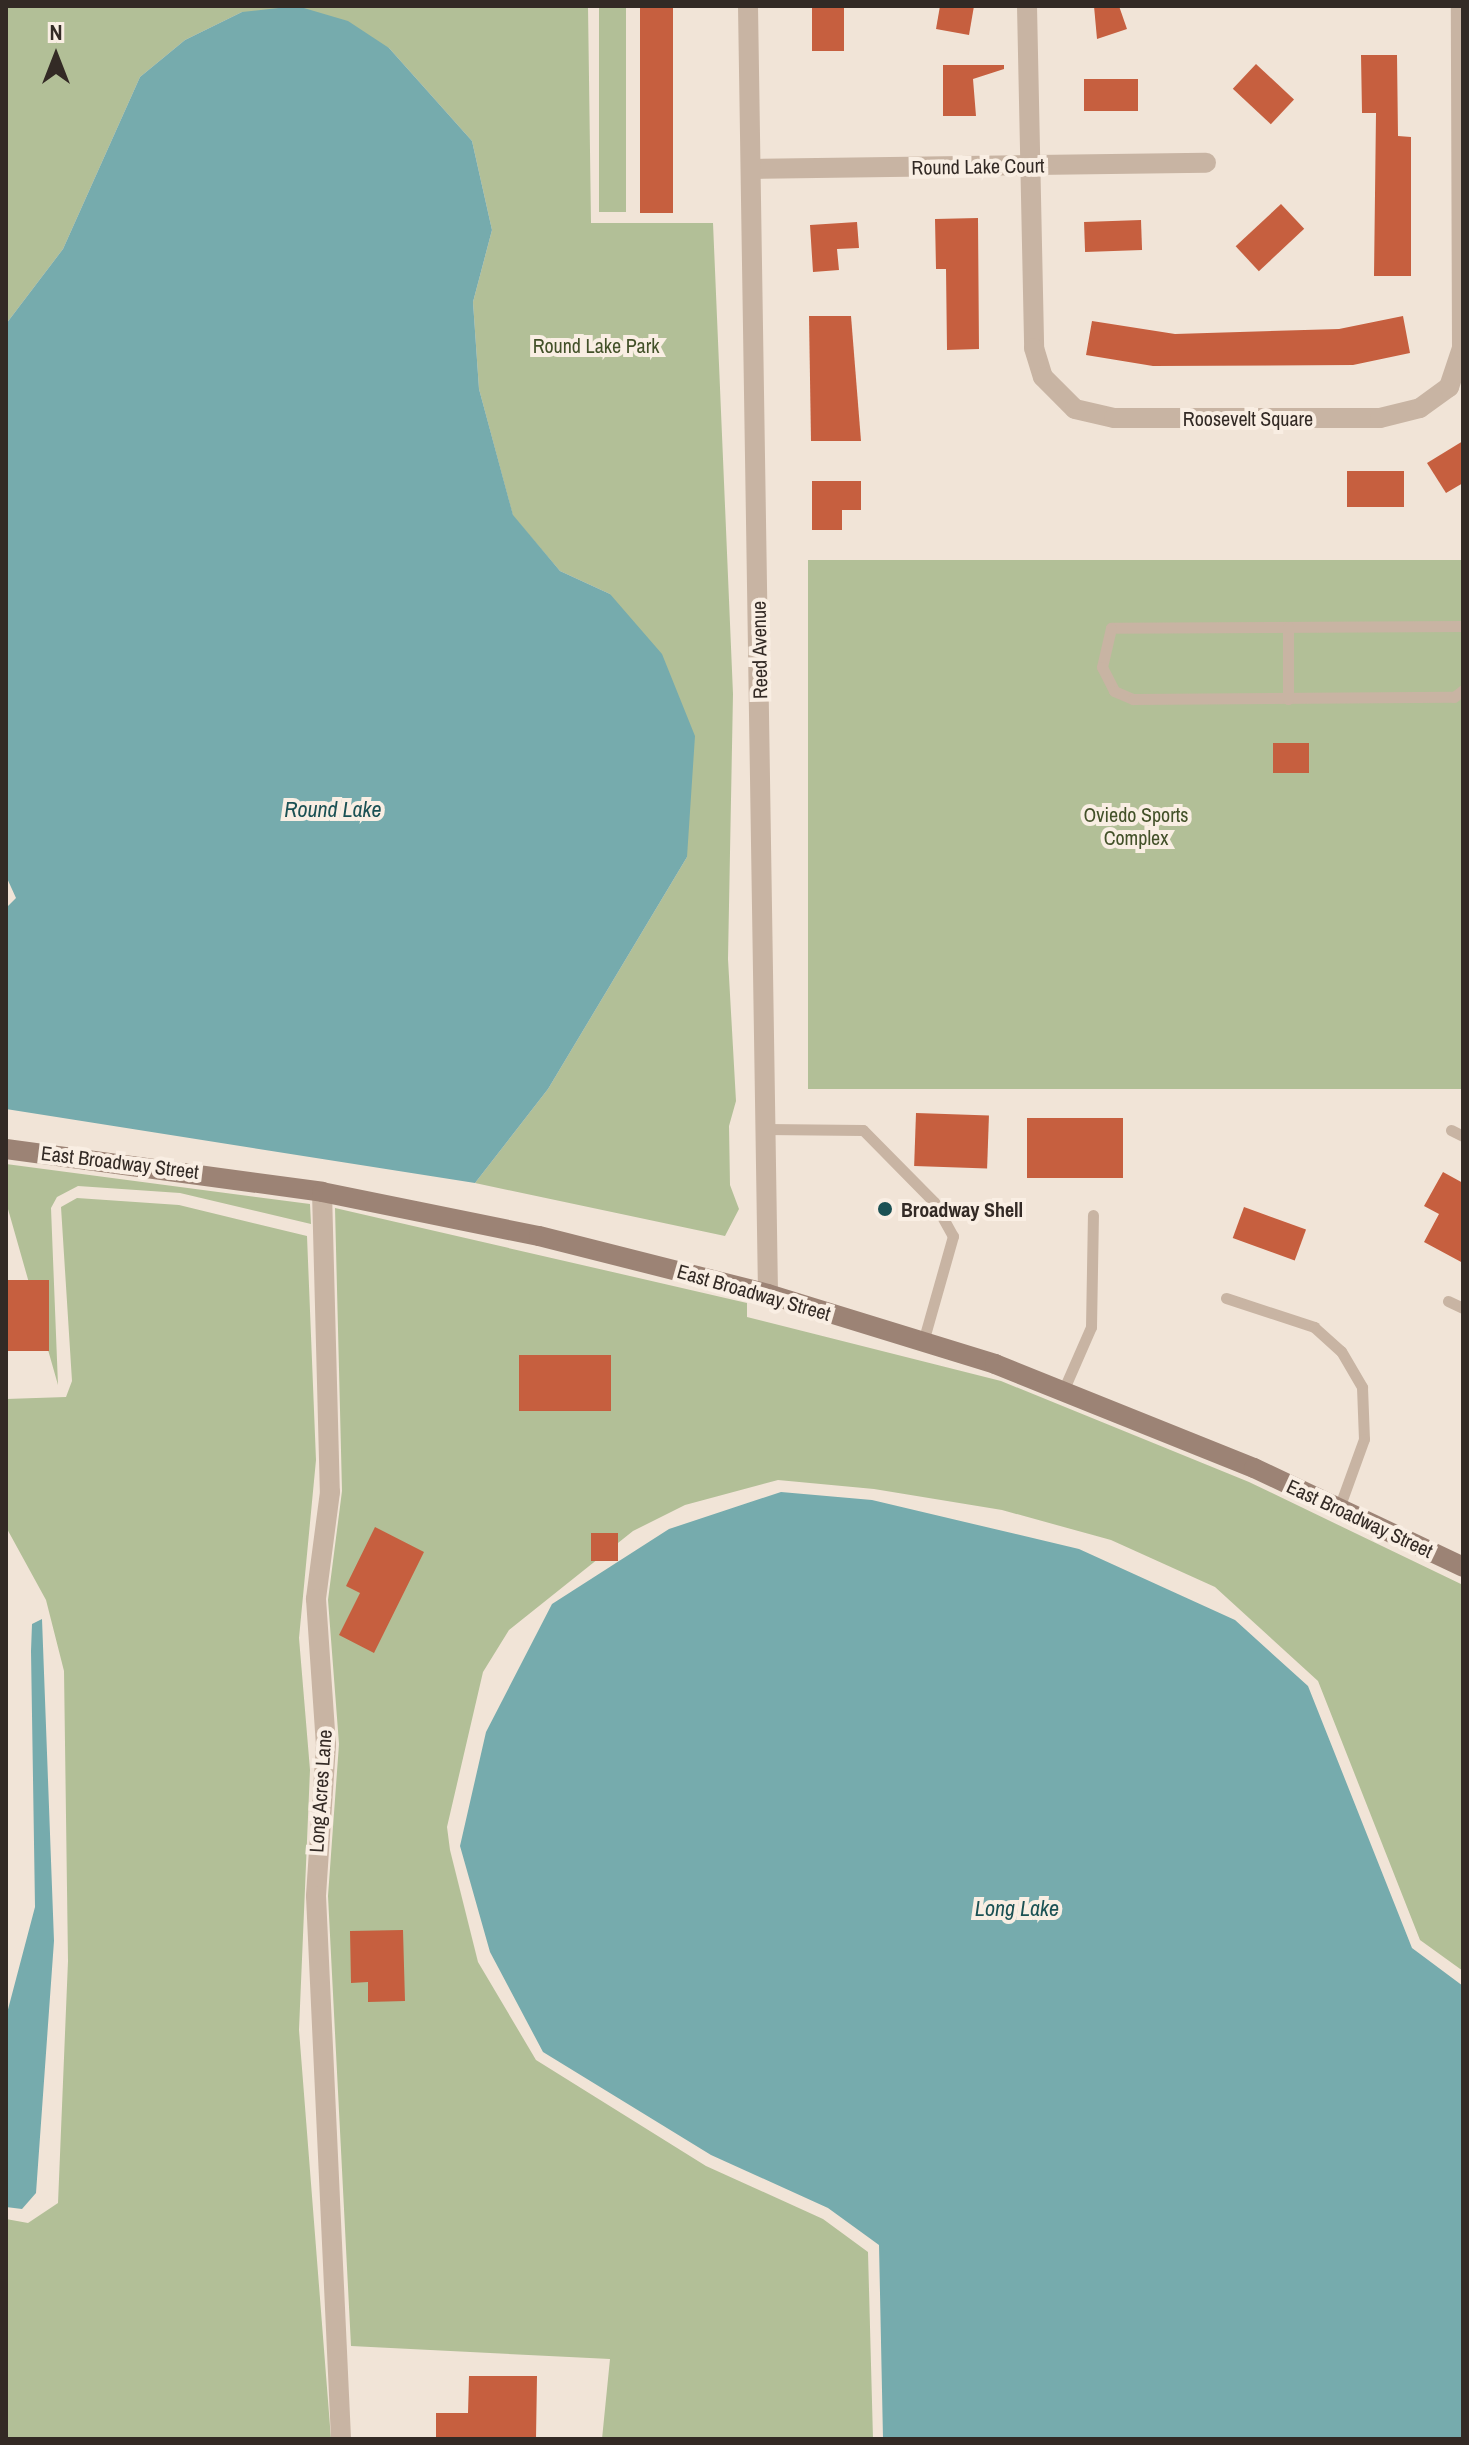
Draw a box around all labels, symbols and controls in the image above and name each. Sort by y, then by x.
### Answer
north arrow [16,16,96,96]
text: N [49,17,63,47]
street label: Round Lake Court [911,153,1045,179]
park label: Round Lake Park [533,333,659,357]
street label: Roosevelt Square [1183,406,1313,430]
street label: Reed Avenue [746,600,772,700]
water label: Round Lake [284,797,382,823]
park label: Oviedo Sports Complex [1084,803,1188,850]
street label: East Broadway Street [40,1140,200,1184]
place label: Broadway Shell [901,1197,1023,1221]
marker: Broadway Shell [876,1200,894,1218]
street label: East Broadway Street [674,1259,834,1325]
street label: East Broadway Street [1283,1474,1437,1562]
street label: Long Acres Lane [304,1728,336,1854]
water label: Long Lake [975,1896,1059,1922]

